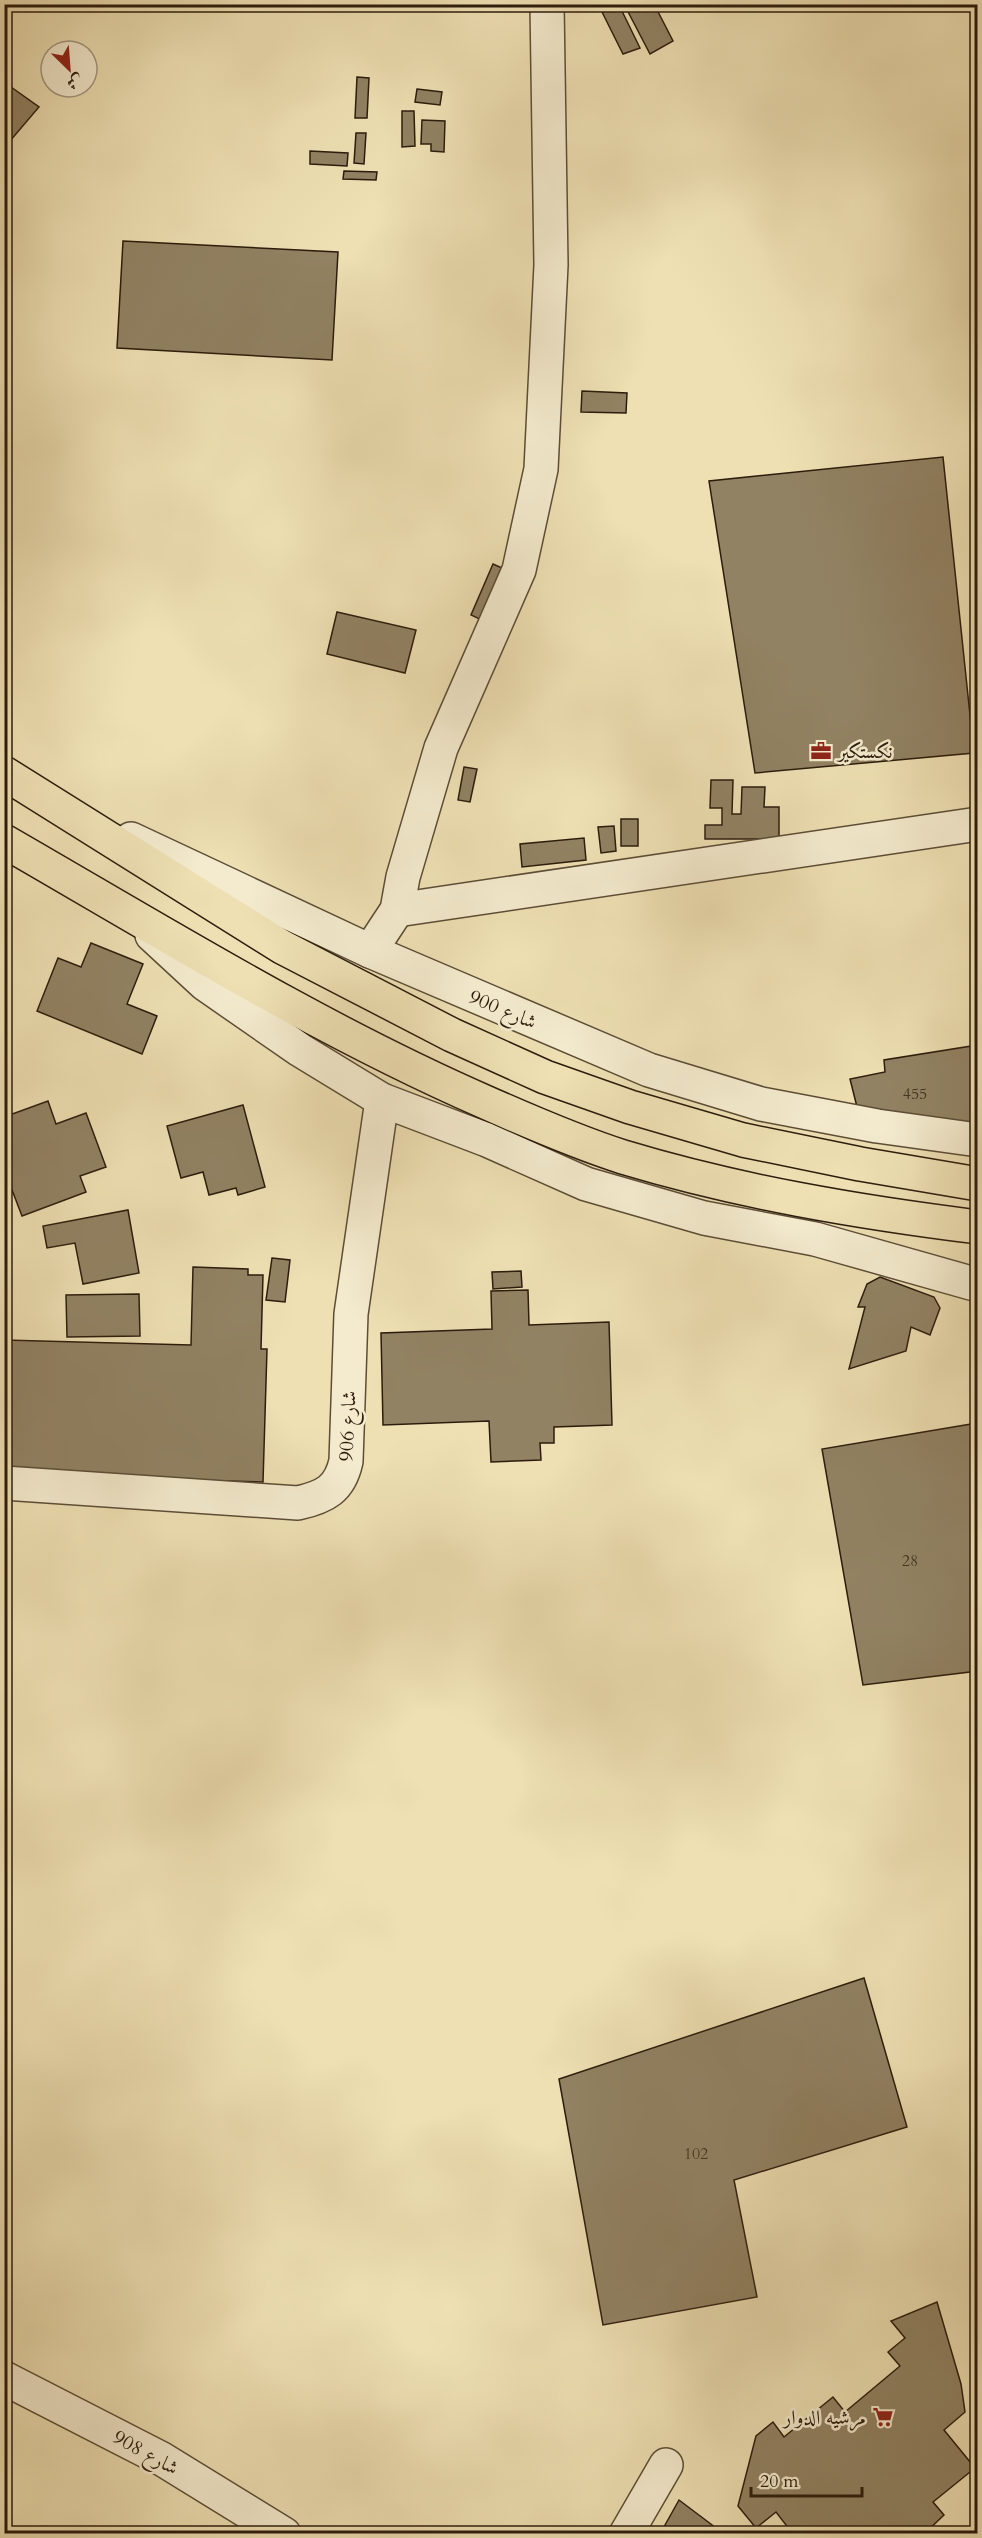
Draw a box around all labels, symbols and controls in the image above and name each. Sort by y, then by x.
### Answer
north arrow [39,39,99,99]
text: ش [63,68,87,95]
place label: نكستكير [836,738,893,765]
office icon: نكستكير [809,739,833,763]
street label: شارع 900 [463,983,541,1039]
house number: 455 [903,1083,927,1105]
street label: شارع 906 [332,1390,367,1462]
house number: 28 [902,1550,918,1572]
house number: 102 [684,2143,708,2165]
place label: مرشيه الدوار [781,2404,866,2431]
supermarket icon: مرشيه الدوار [871,2405,895,2429]
street label: شارع 908 [106,2423,183,2485]
scale bar [751,2460,862,2498]
text: 20 m [760,2469,799,2494]

